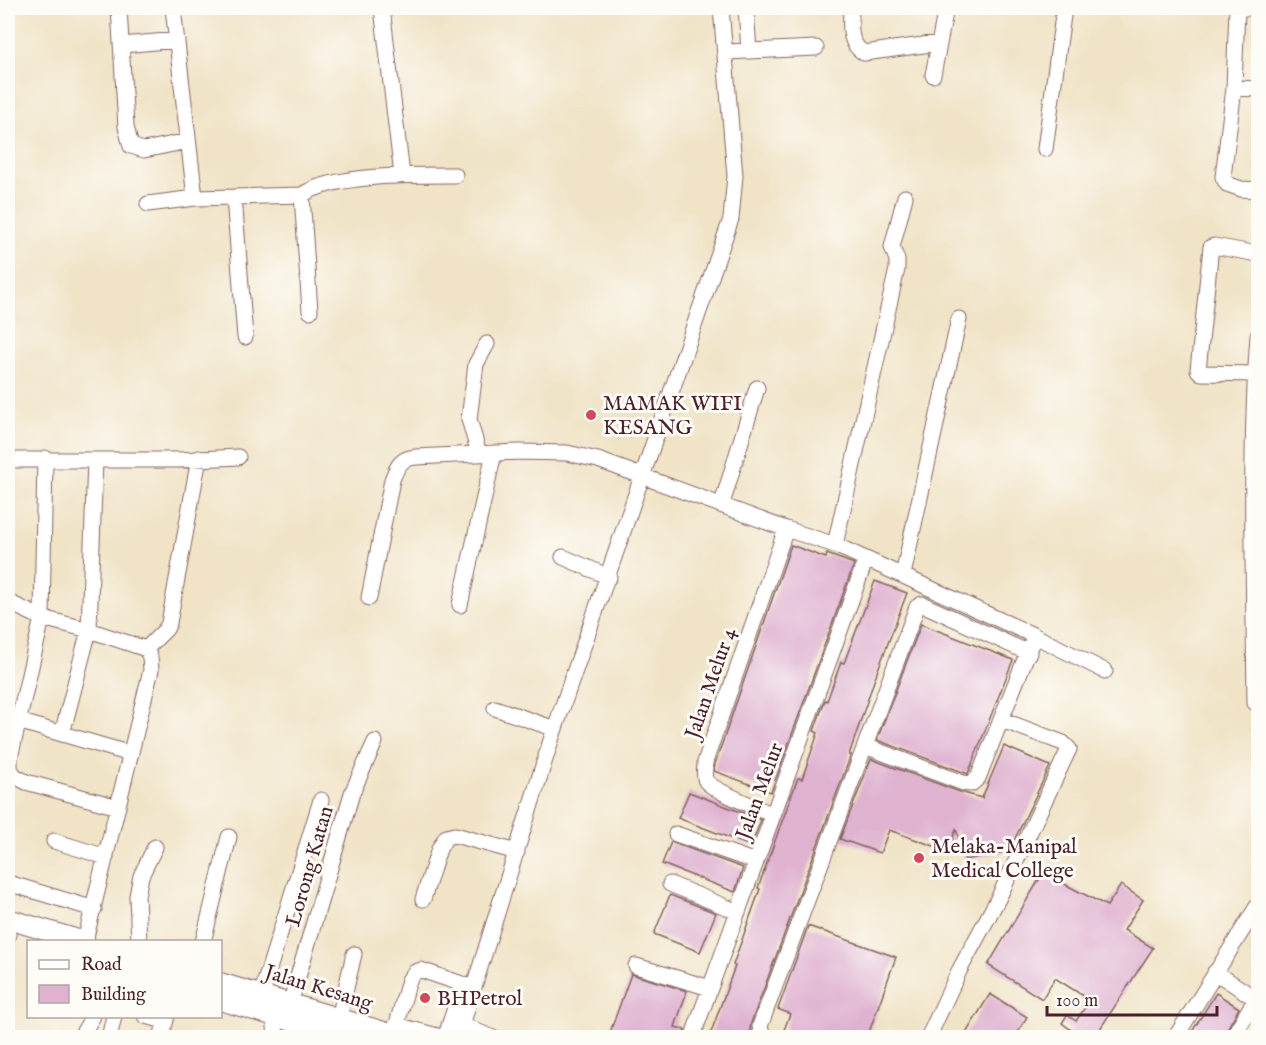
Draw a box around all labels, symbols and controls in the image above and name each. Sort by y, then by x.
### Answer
place label: MAMAK WIFI KESANG [603,391,742,442]
marker: MAMAK WIFI KESANG [584,408,598,422]
street label: Jalan Melur 4 [679,624,743,745]
street label: Jalan Melur [730,739,790,846]
street label: Lorong Katan [280,803,341,930]
place label: Melaka-Manipal Medical College [931,834,1077,885]
marker: Melaka-Manipal Medical College [912,851,926,865]
legend [27,940,222,1018]
text: Road [81,954,122,977]
street label: Jalan Kesang [259,959,376,1018]
scale bar [1047,979,1216,1017]
text: Building [81,984,146,1007]
place label: BHPetrol [437,986,522,1013]
text: 100 m [1056,990,1098,1013]
marker: BHPetrol [418,991,432,1005]

